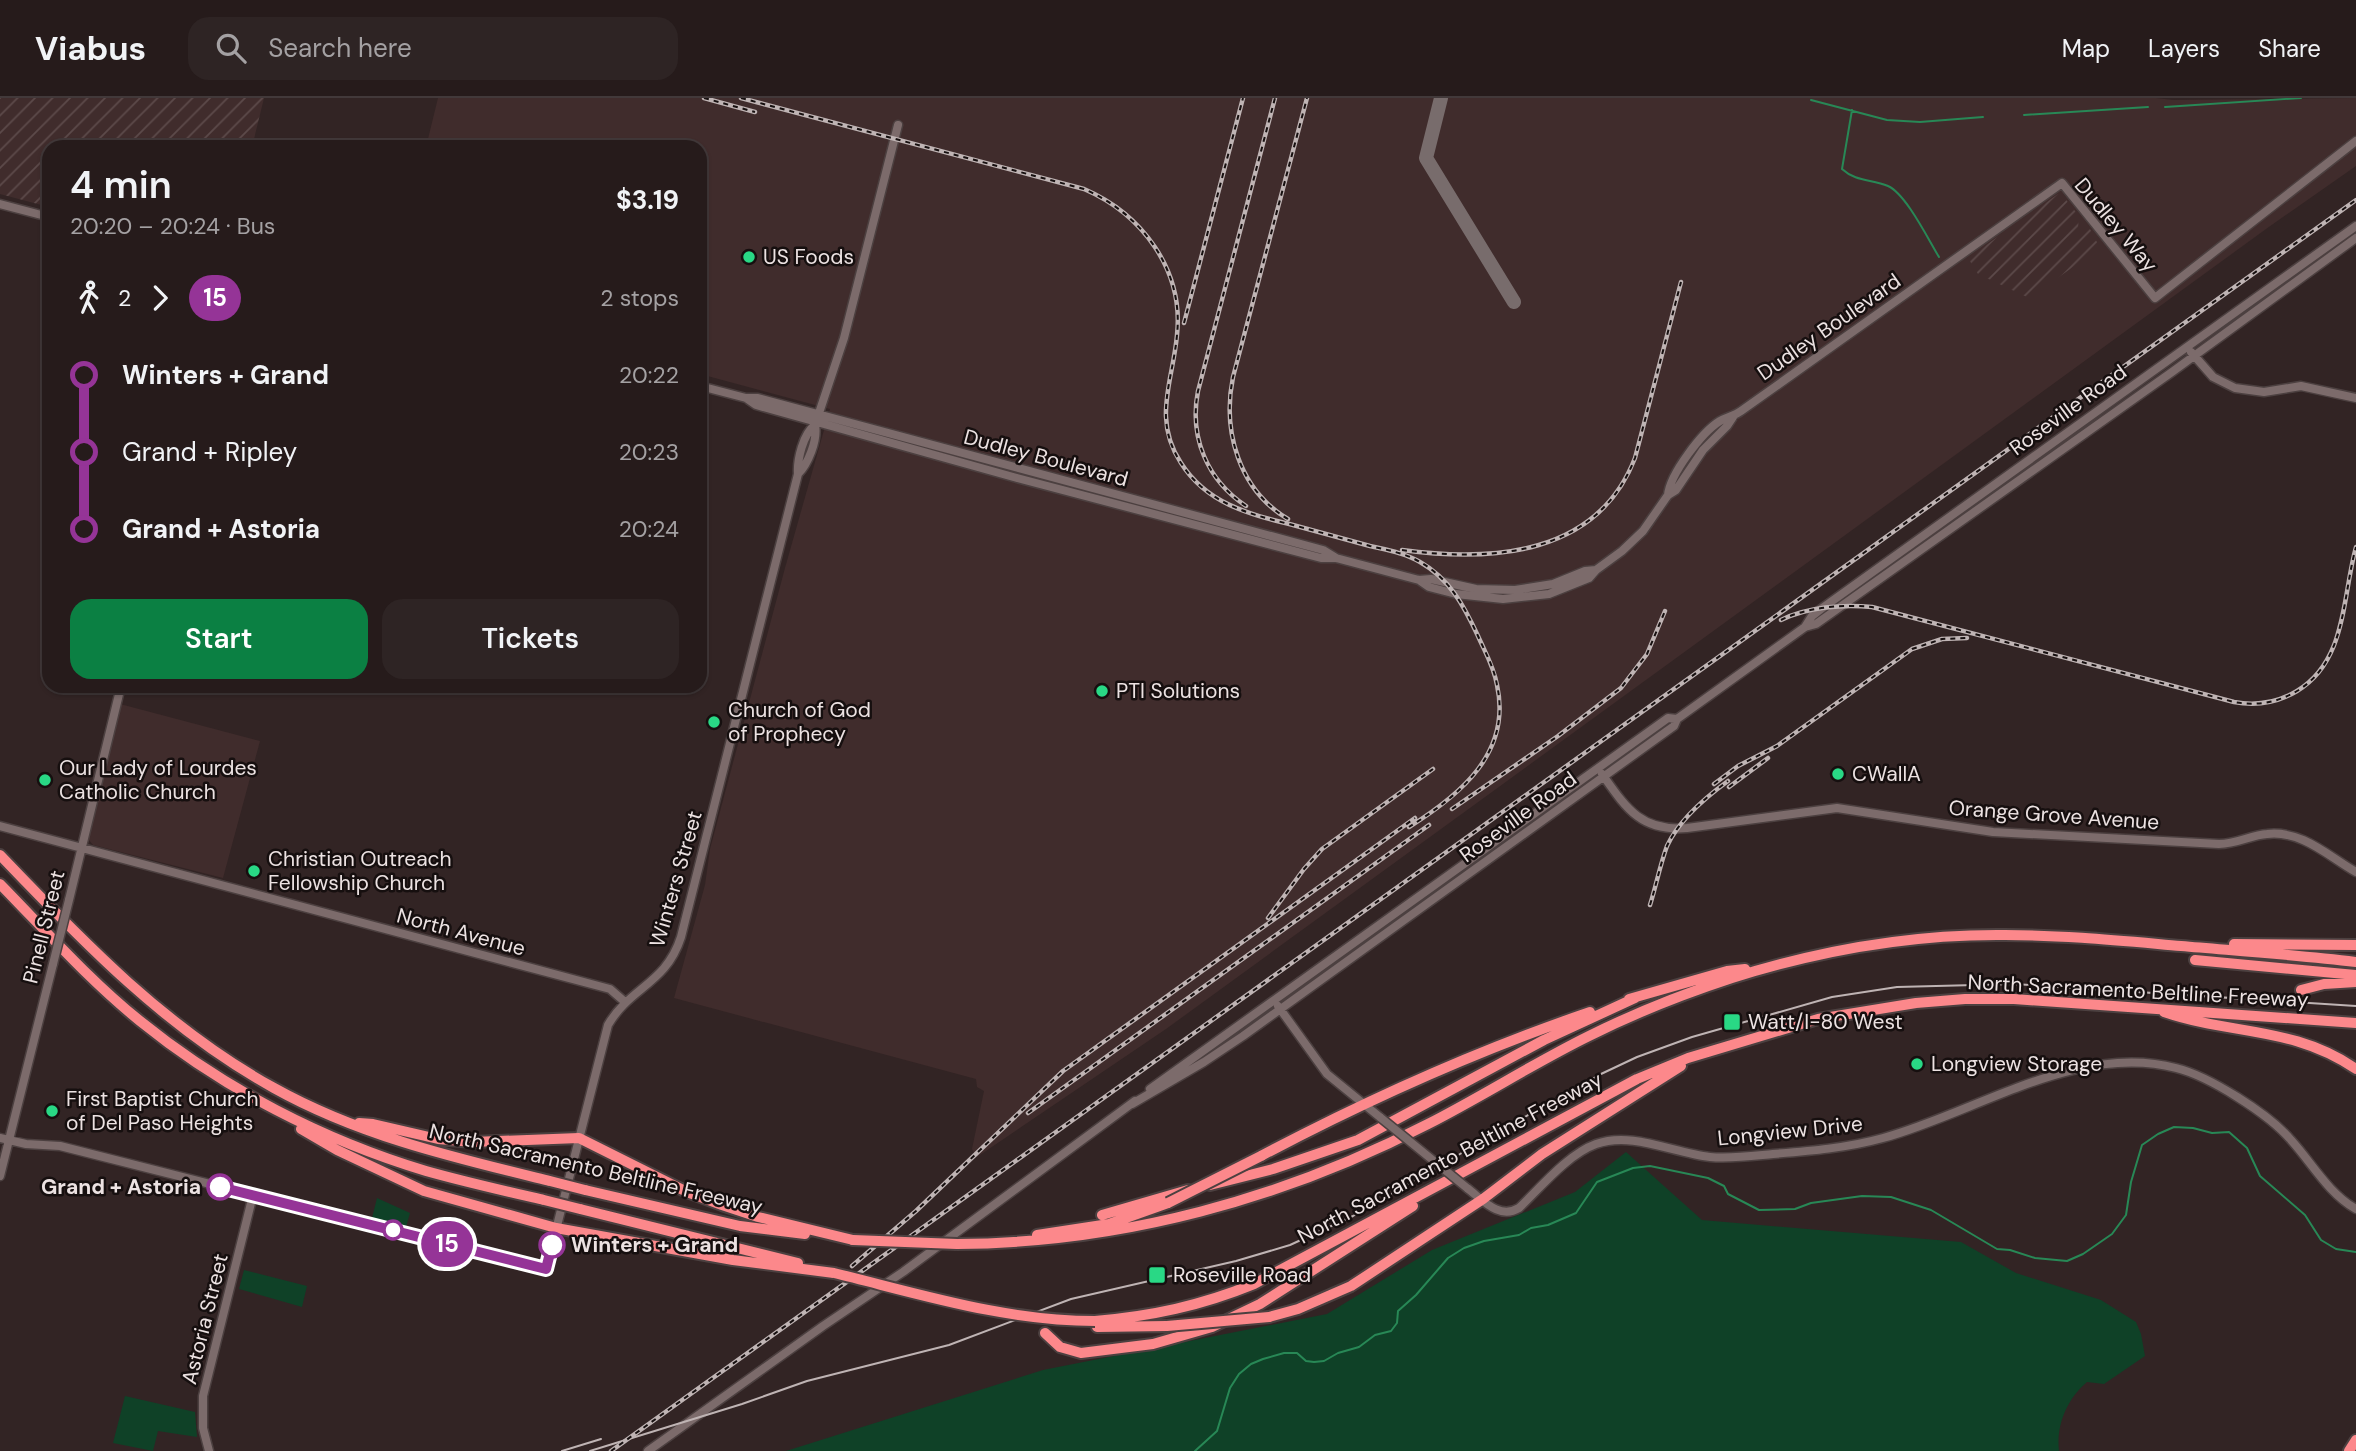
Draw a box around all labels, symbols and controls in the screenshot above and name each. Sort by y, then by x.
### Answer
search box [188,17,678,80]
text: Viabus [35,27,146,70]
icon: search [212,29,250,67]
text: Search here [268,31,412,65]
text: Map [2062,33,2110,64]
text: Layers [2148,33,2220,64]
text: Share [2258,33,2321,64]
text: 4 min [70,160,172,210]
street label: Dudley Way [2068,172,2164,278]
text: $3.19 [616,183,679,217]
text: 20:20 – 20:24 · Bus [70,211,275,241]
place label: US Foods [763,243,854,271]
marker: US Foods [741,249,757,265]
street label: Dudley Boulevard [1752,267,1906,387]
icon: walk [70,279,108,317]
icon: forward [141,279,179,317]
text: 15 [203,282,227,313]
text: 2 [118,283,131,313]
text: 2 stops [600,283,679,313]
text: Winters + Grand [122,358,329,392]
street label: Roseville Road [2004,358,2132,462]
text: 20:22 [619,360,679,390]
street label: Dudley Boulevard [961,423,1131,493]
text: Grand + Ripley [122,435,297,469]
text: 20:23 [619,437,679,467]
text: Grand + Astoria [122,512,320,546]
text: 20:24 [619,514,679,544]
button: Start [70,599,368,679]
button: Tickets [382,599,679,679]
place label: PTI Solutions [1116,677,1240,705]
marker: PTI Solutions [1094,683,1110,699]
place label: Church of God of Prophecy [728,696,871,748]
marker: Church of God of Prophecy [706,714,722,730]
place label: Our Lady of Lourdes Catholic Church [59,754,257,806]
place label: CWallA [1852,760,1921,788]
street label: Roseville Road [1454,765,1582,869]
marker: CWallA [1830,766,1846,782]
marker: Our Lady of Lourdes Catholic Church [37,772,53,788]
street label: Orange Grove Avenue [1948,794,2160,836]
street label: Winters Street [643,808,709,950]
place label: Christian Outreach Fellowship Church [268,845,452,897]
marker: Christian Outreach Fellowship Church [246,863,262,879]
street label: Pinell Street [16,867,72,987]
street label: North Avenue [394,901,528,963]
street label: North Sacramento Beltline Freeway [1967,968,2310,1014]
place label: Watt/I-80 West [1748,1008,1903,1036]
marker: Watt/I-80 West [1722,1012,1742,1032]
place label: Longview Storage [1931,1050,2102,1078]
marker: Longview Storage [1909,1056,1925,1072]
street label: North Sacramento Beltline Freeway [1293,1065,1608,1250]
place label: First Baptist Church of Del Paso Heights [66,1085,259,1137]
marker: First Baptist Church of Del Paso Heights [44,1103,60,1119]
street label: Longview Drive [1716,1109,1864,1153]
street label: North Sacramento Beltline Freeway [427,1117,766,1221]
place label: Grand + Astoria [41,1173,201,1201]
marker: Grand + Astoria [207,1174,233,1200]
unlabelled marker [383,1220,403,1240]
line badge: 15 [416,1221,478,1267]
text: 15 [435,1228,459,1259]
place label: Winters + Grand [571,1231,738,1259]
marker: Winters + Grand [539,1232,565,1258]
street label: Astoria Street [175,1251,235,1387]
place label: Roseville Road [1173,1261,1311,1289]
marker: Roseville Road [1147,1265,1167,1285]

